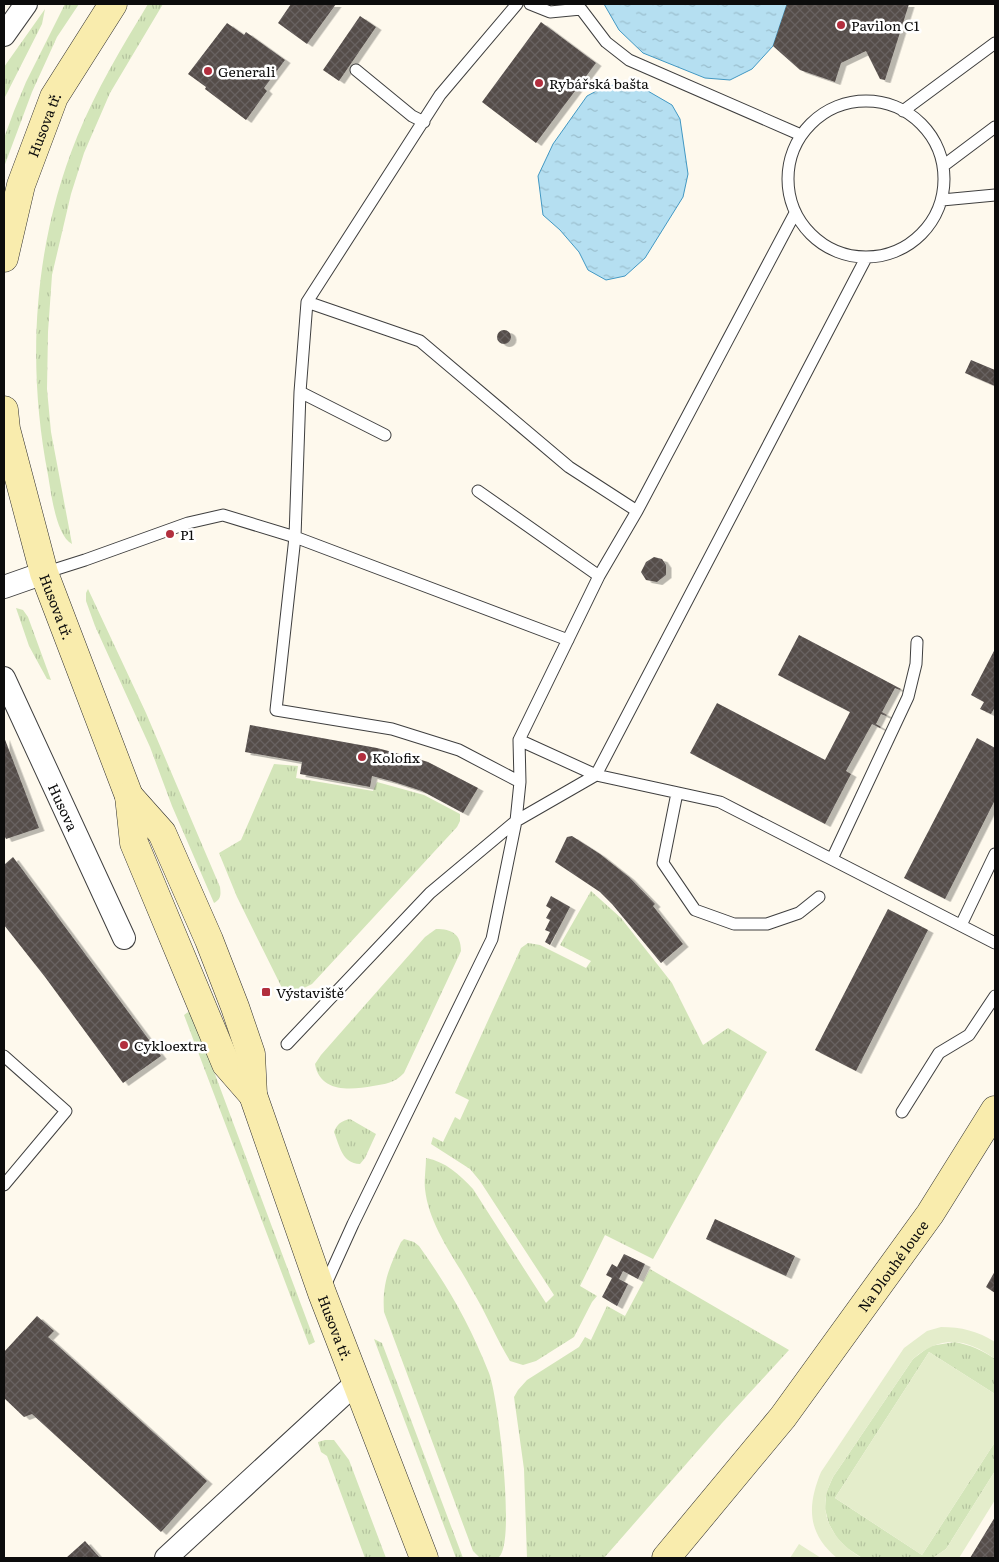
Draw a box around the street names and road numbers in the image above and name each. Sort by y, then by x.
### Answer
street label: Husova tř. [22,87,65,160]
street label: Husova tř. [35,571,78,642]
street label: Husova [44,780,83,834]
street label: Na Dlouhé louce [853,1216,933,1316]
street label: Husova tř. [314,1292,357,1364]

